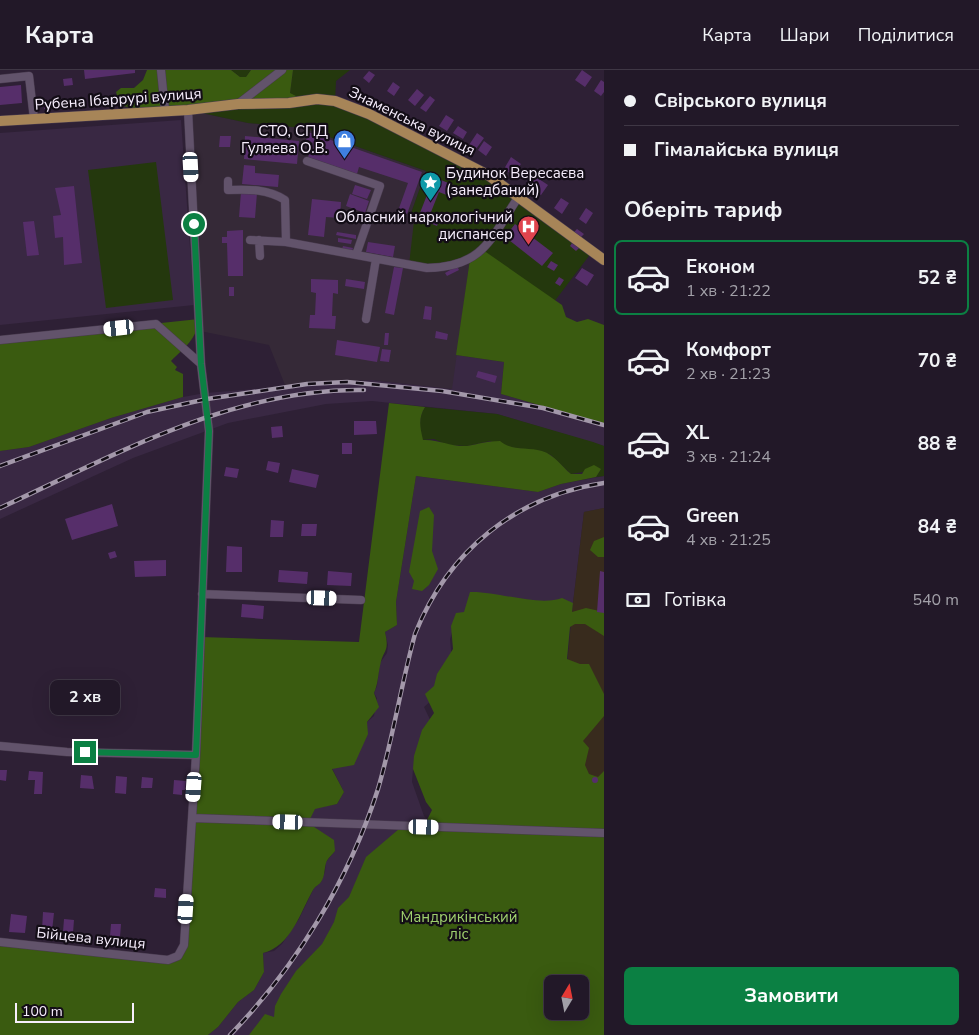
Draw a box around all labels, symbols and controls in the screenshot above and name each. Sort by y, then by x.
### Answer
text: Карта [25,19,94,51]
text: Карта [702,23,752,47]
text: Шари [780,23,830,47]
text: Поділитися [858,23,954,47]
street label: Знаменська вулиця [345,82,479,160]
street label: Рубена Ібаррурі вулиця [34,83,202,115]
text: Свірського вулиця [654,88,827,114]
place label: СТО, СПД Гуляева О.В. [241,121,328,158]
shop icon: СТО, СПД Гуляева О.В. [332,128,356,159]
text: Гімалайська вулиця [654,137,839,163]
car [182,152,199,182]
place label: Будинок Вересаєва (занедбаний) [446,163,584,200]
place icon: Будинок Вересаєва (занедбаний) [418,170,442,201]
text: Оберіть тариф [624,195,782,225]
place label: Обласний наркологічний диспансер [335,207,513,244]
route start [183,213,205,235]
hospital icon: Обласний наркологічний диспансер [517,214,541,245]
text: Економ [686,254,755,280]
icon: car [626,255,671,300]
text: 52 ₴ [918,265,957,291]
text: 1 хв · 21:22 [686,280,771,302]
car [103,319,134,337]
text: Комфорт [686,337,771,363]
icon: car [626,338,671,383]
text: 70 ₴ [918,348,957,374]
text: 2 хв · 21:23 [686,363,771,385]
text: XL [686,420,709,446]
icon: car [626,421,671,466]
text: 88 ₴ [918,431,957,457]
text: 3 хв · 21:24 [686,446,771,468]
text: Green [686,503,739,529]
icon: car [626,504,671,549]
text: 84 ₴ [918,514,957,540]
text: 4 хв · 21:25 [686,529,771,551]
icon: cash [624,586,652,614]
text: Готівка [664,587,726,613]
text: 540 m [912,589,959,611]
car [306,590,337,606]
callout: 2 хв [50,680,120,714]
text: 2 хв [69,686,101,708]
route end [74,741,96,763]
car [185,772,202,802]
car [272,814,303,830]
car [408,819,439,835]
car [177,894,194,924]
park label: Мандрикінський ліс [400,907,518,944]
street label: Бійцева вулиця [35,922,147,954]
button: Замовити [624,967,959,1025]
north arrow [544,975,589,1020]
map controls [544,975,589,1020]
scale bar [15,1000,134,1023]
text: 100 m [22,1002,63,1021]

